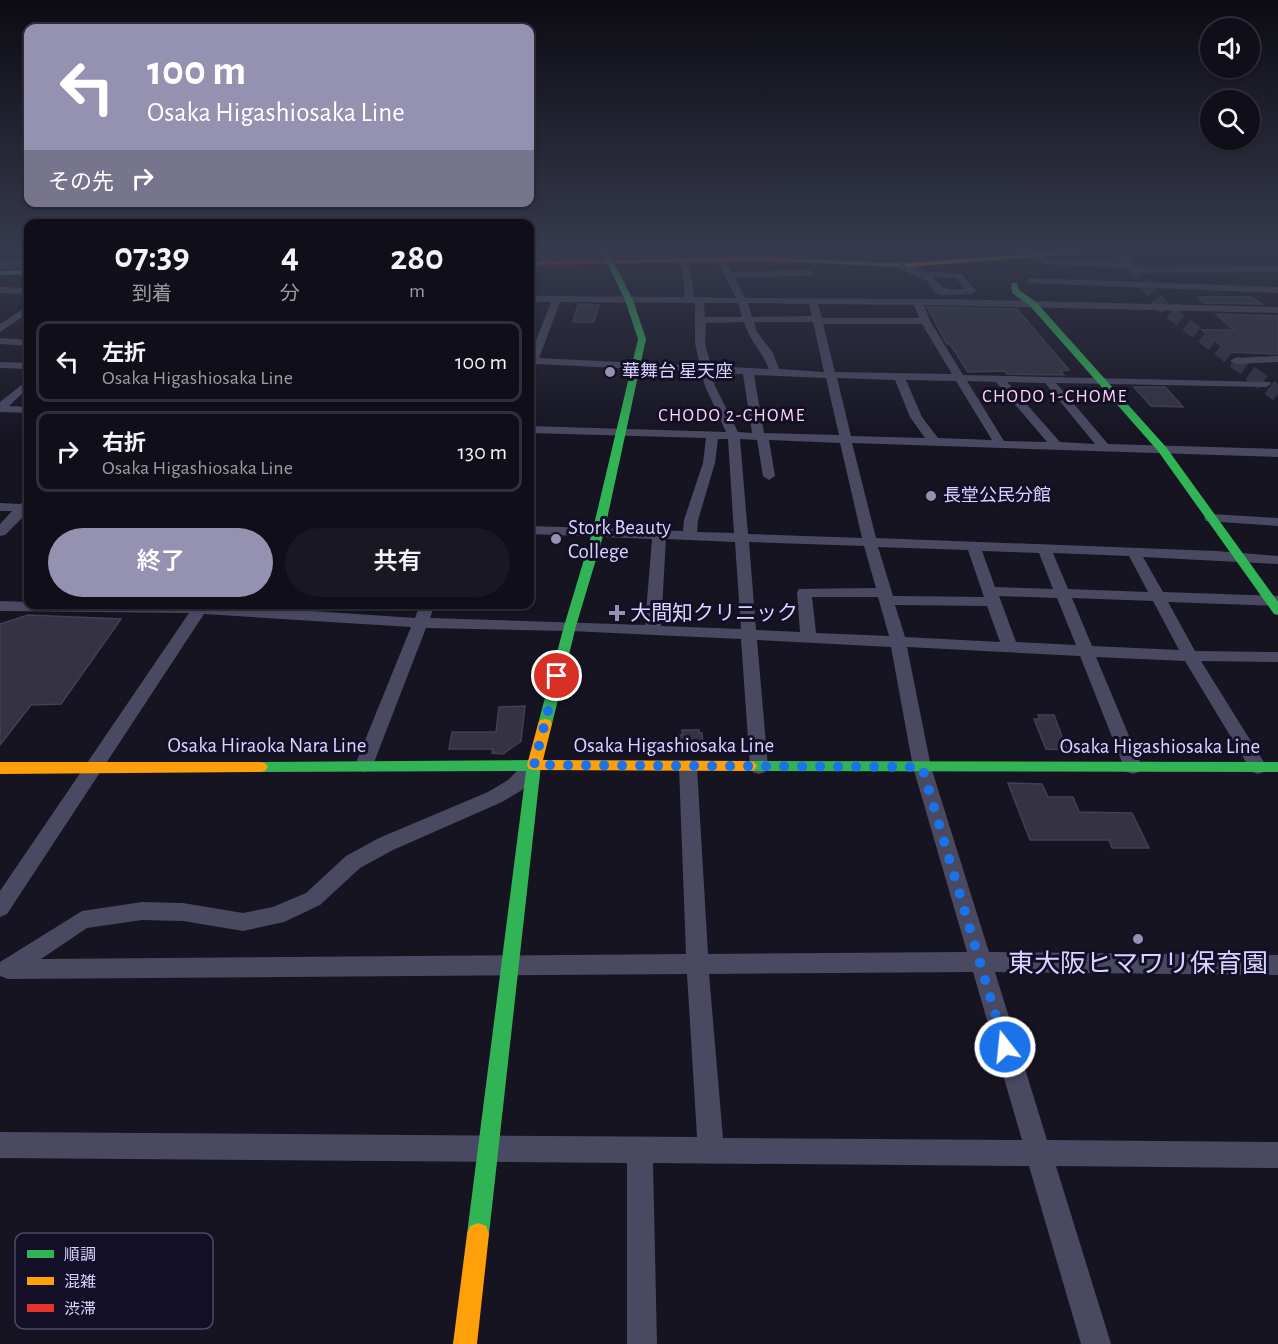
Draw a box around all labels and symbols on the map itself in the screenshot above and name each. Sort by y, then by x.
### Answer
place label: 華舞台 星天座 [622,361,733,381]
marker: 華舞台 星天座 [603,365,617,379]
district label: CHODO 1-CHOME [982,388,1128,406]
district label: CHODO 2-CHOME [658,407,806,425]
place label: 長堂公民分館 [943,486,1051,505]
marker: 長堂公民分館 [924,489,938,503]
place label: Stork Beauty College [568,517,671,562]
marker: Stork Beauty College [549,532,563,546]
place label: 大間知クリニック [630,602,798,624]
marker: 大間知クリニック [608,604,626,622]
pin [531,650,582,701]
street label: Osaka Hiraoka Nara Line [168,735,366,756]
street label: Osaka Higashiosaka Line [574,735,774,756]
street label: Osaka Higashiosaka Line [1060,736,1260,757]
marker: 東大阪ヒマワリ保育園 [1131,932,1145,946]
place label: 東大阪ヒマワリ保育園 [1008,950,1268,977]
position arrow [973,1015,1037,1079]
legend [15,1233,213,1329]
text: 順調 [64,1247,96,1263]
text: 混雑 [64,1273,96,1290]
text: 渋滞 [64,1301,96,1317]

